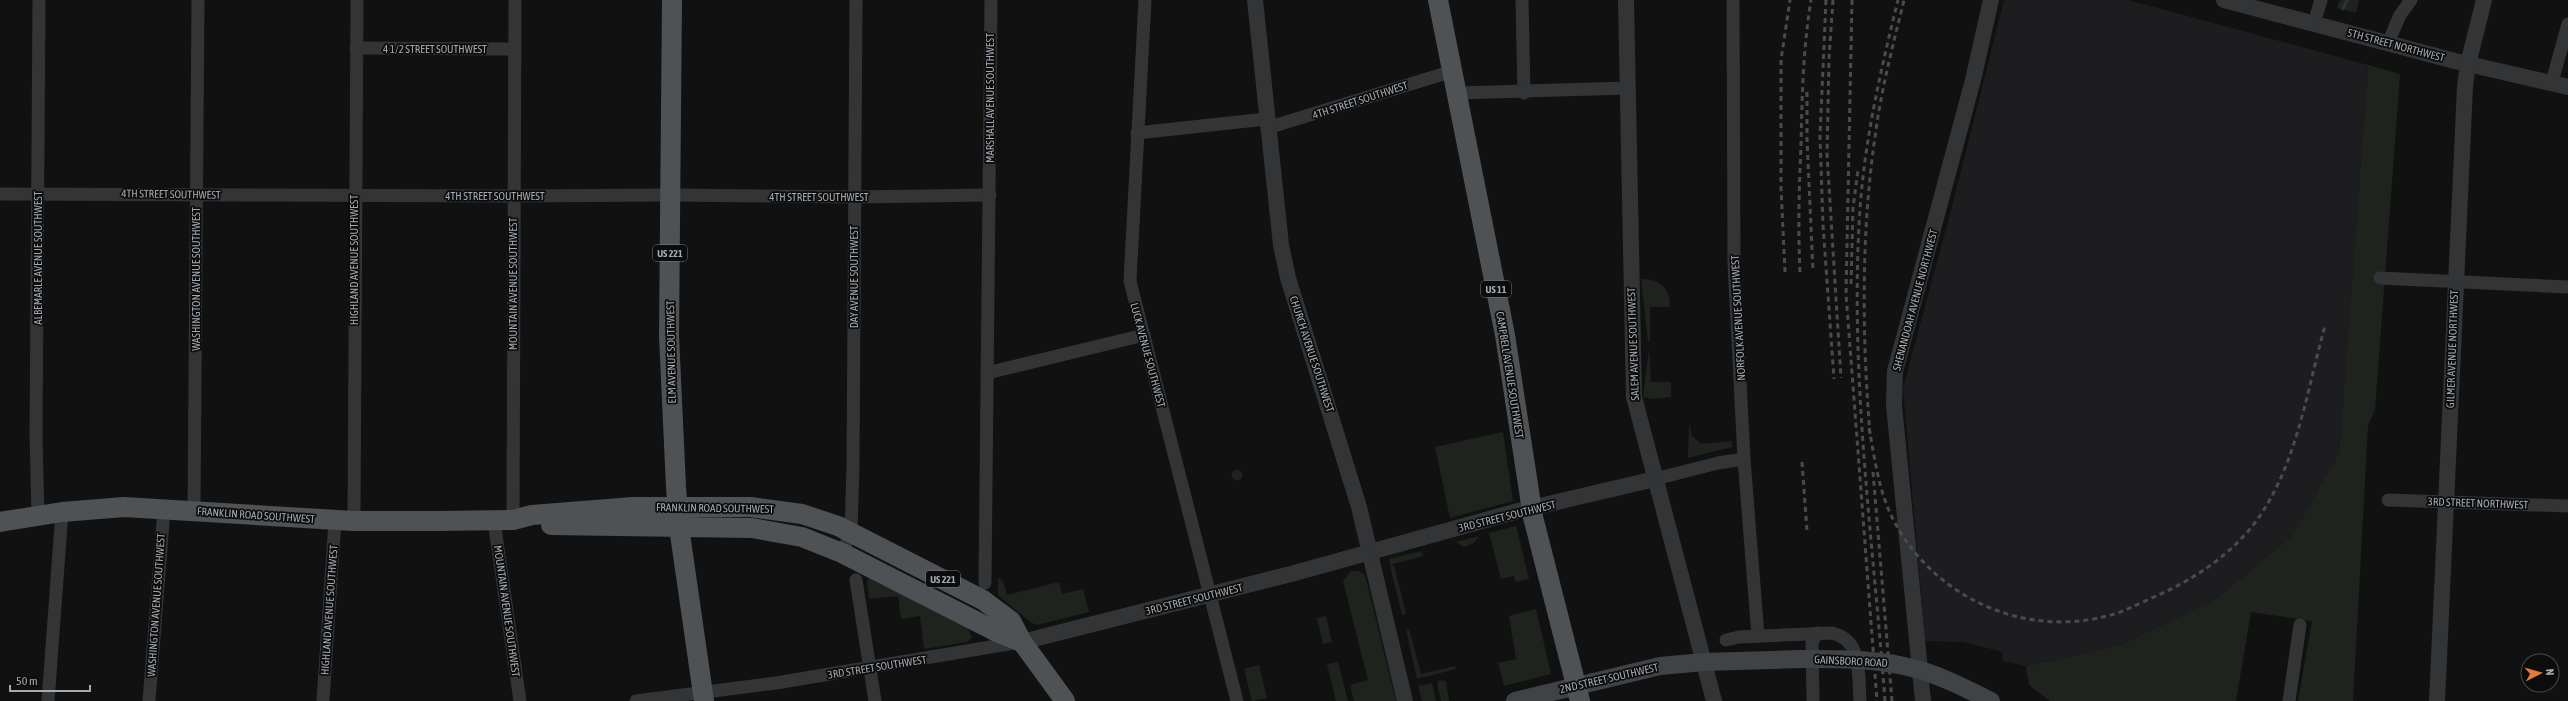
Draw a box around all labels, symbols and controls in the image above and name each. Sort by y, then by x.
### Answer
street label: 5TH STREET NORTHWEST [2346,26,2446,64]
street label: MARSHALL AVENUE SOUTHWEST [984,33,996,163]
street label: 4 1/2 STREET SOUTHWEST [383,43,487,55]
street label: 4TH STREET SOUTHWEST [1311,79,1409,121]
street label: 4TH STREET SOUTHWEST [121,187,221,201]
street label: 4TH STREET SOUTHWEST [445,190,545,202]
street label: ALBEMARLE AVENUE SOUTHWEST [32,191,44,325]
street label: 4TH STREET SOUTHWEST [769,191,869,203]
street label: HIGHLAND AVENUE SOUTHWEST [348,195,360,325]
street label: WASHINGTON AVENUE SOUTHWEST [190,207,202,351]
street label: MOUNTAIN AVENUE SOUTHWEST [507,218,519,350]
street label: DAY AVENUE SOUTHWEST [848,225,860,328]
street label: SHENANDOAH AVENUE NORTHWEST [1890,228,1940,372]
road number: US 221 [653,245,687,261]
street label: NORFOLK AVENUE SOUTHWEST [1729,255,1747,381]
road number: US 11 [1481,281,1511,297]
street label: SALEM AVENUE SOUTHWEST [1625,287,1641,401]
street label: GILMER AVENUE NORTHWEST [2444,290,2460,408]
street label: CHURCH AVENUE SOUTHWEST [1288,294,1337,414]
street label: ELM AVENUE SOUTHWEST [664,300,678,404]
street label: LUCK AVENUE SOUTHWEST [1128,301,1168,409]
street label: CAMPBELL AVENUE SOUTHWEST [1494,311,1526,439]
street label: 3RD STREET NORTHWEST [2427,495,2529,511]
street label: 3RD STREET SOUTHWEST [1457,498,1557,534]
street label: FRANKLIN ROAD SOUTHWEST [656,501,774,515]
street label: FRANKLIN ROAD SOUTHWEST [197,505,315,525]
street label: WASHINGTON AVENUE SOUTHWEST [145,533,167,677]
street label: HIGHLAND AVENUE SOUTHWEST [318,544,340,676]
street label: MOUNTAIN AVENUE SOUTHWEST [492,544,522,678]
road number: US 221 [926,571,960,587]
street label: 3RD STREET SOUTHWEST [1144,581,1244,617]
street label: 3RD STREET SOUTHWEST [827,653,927,681]
street label: GAINSBORO ROAD [1814,653,1888,669]
north arrow [2520,653,2560,693]
street label: 2ND STREET SOUTHWEST [1559,661,1660,695]
scale bar [10,667,90,693]
text: N [2544,668,2556,676]
text: 50 m [16,674,38,688]

